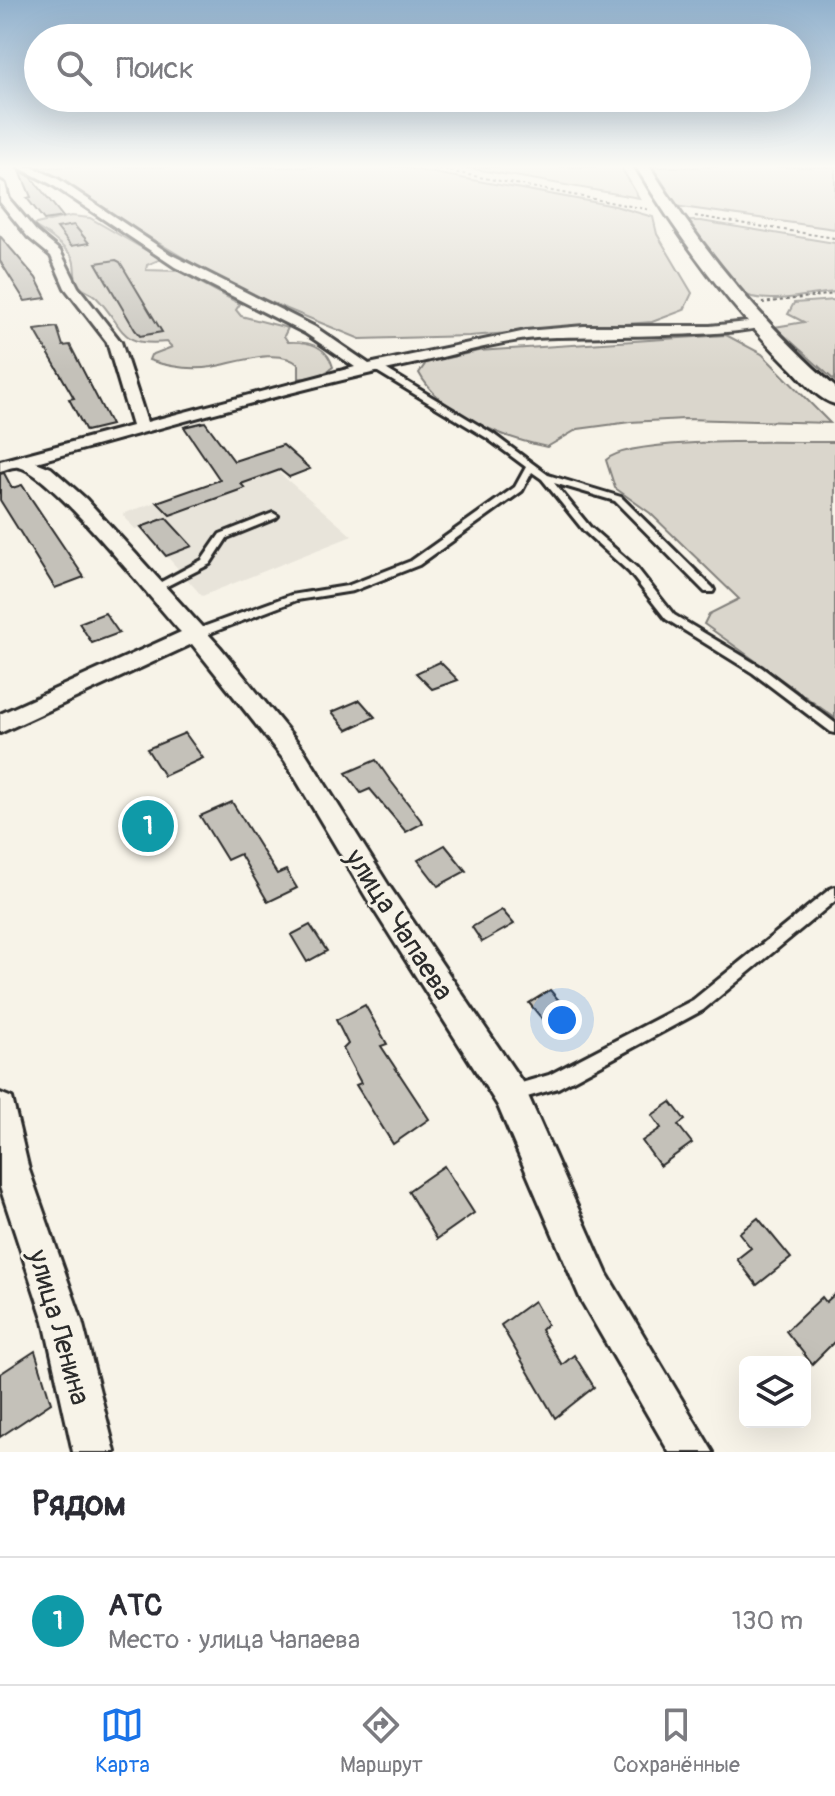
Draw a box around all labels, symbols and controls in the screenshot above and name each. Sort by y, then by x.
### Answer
search box [24,24,811,112]
icon: search [52,46,96,90]
text: Поиск [116,50,194,87]
pin: 1 [122,796,174,856]
street label: улица Чапаева [336,842,461,1007]
your location [542,1000,582,1040]
street label: улица Ленина [19,1245,97,1409]
map controls [739,1356,811,1428]
button: layers [739,1356,811,1428]
text: Рядом [32,1483,126,1526]
text: АТС [108,1587,163,1624]
text: 1 [53,1605,63,1637]
text: 130 m [732,1605,803,1637]
text: Место · улица Чапаева [108,1624,360,1656]
tab: Карта [95,1703,150,1779]
tab: Маршрут [340,1703,423,1779]
tab: Сохранённые [613,1703,740,1779]

